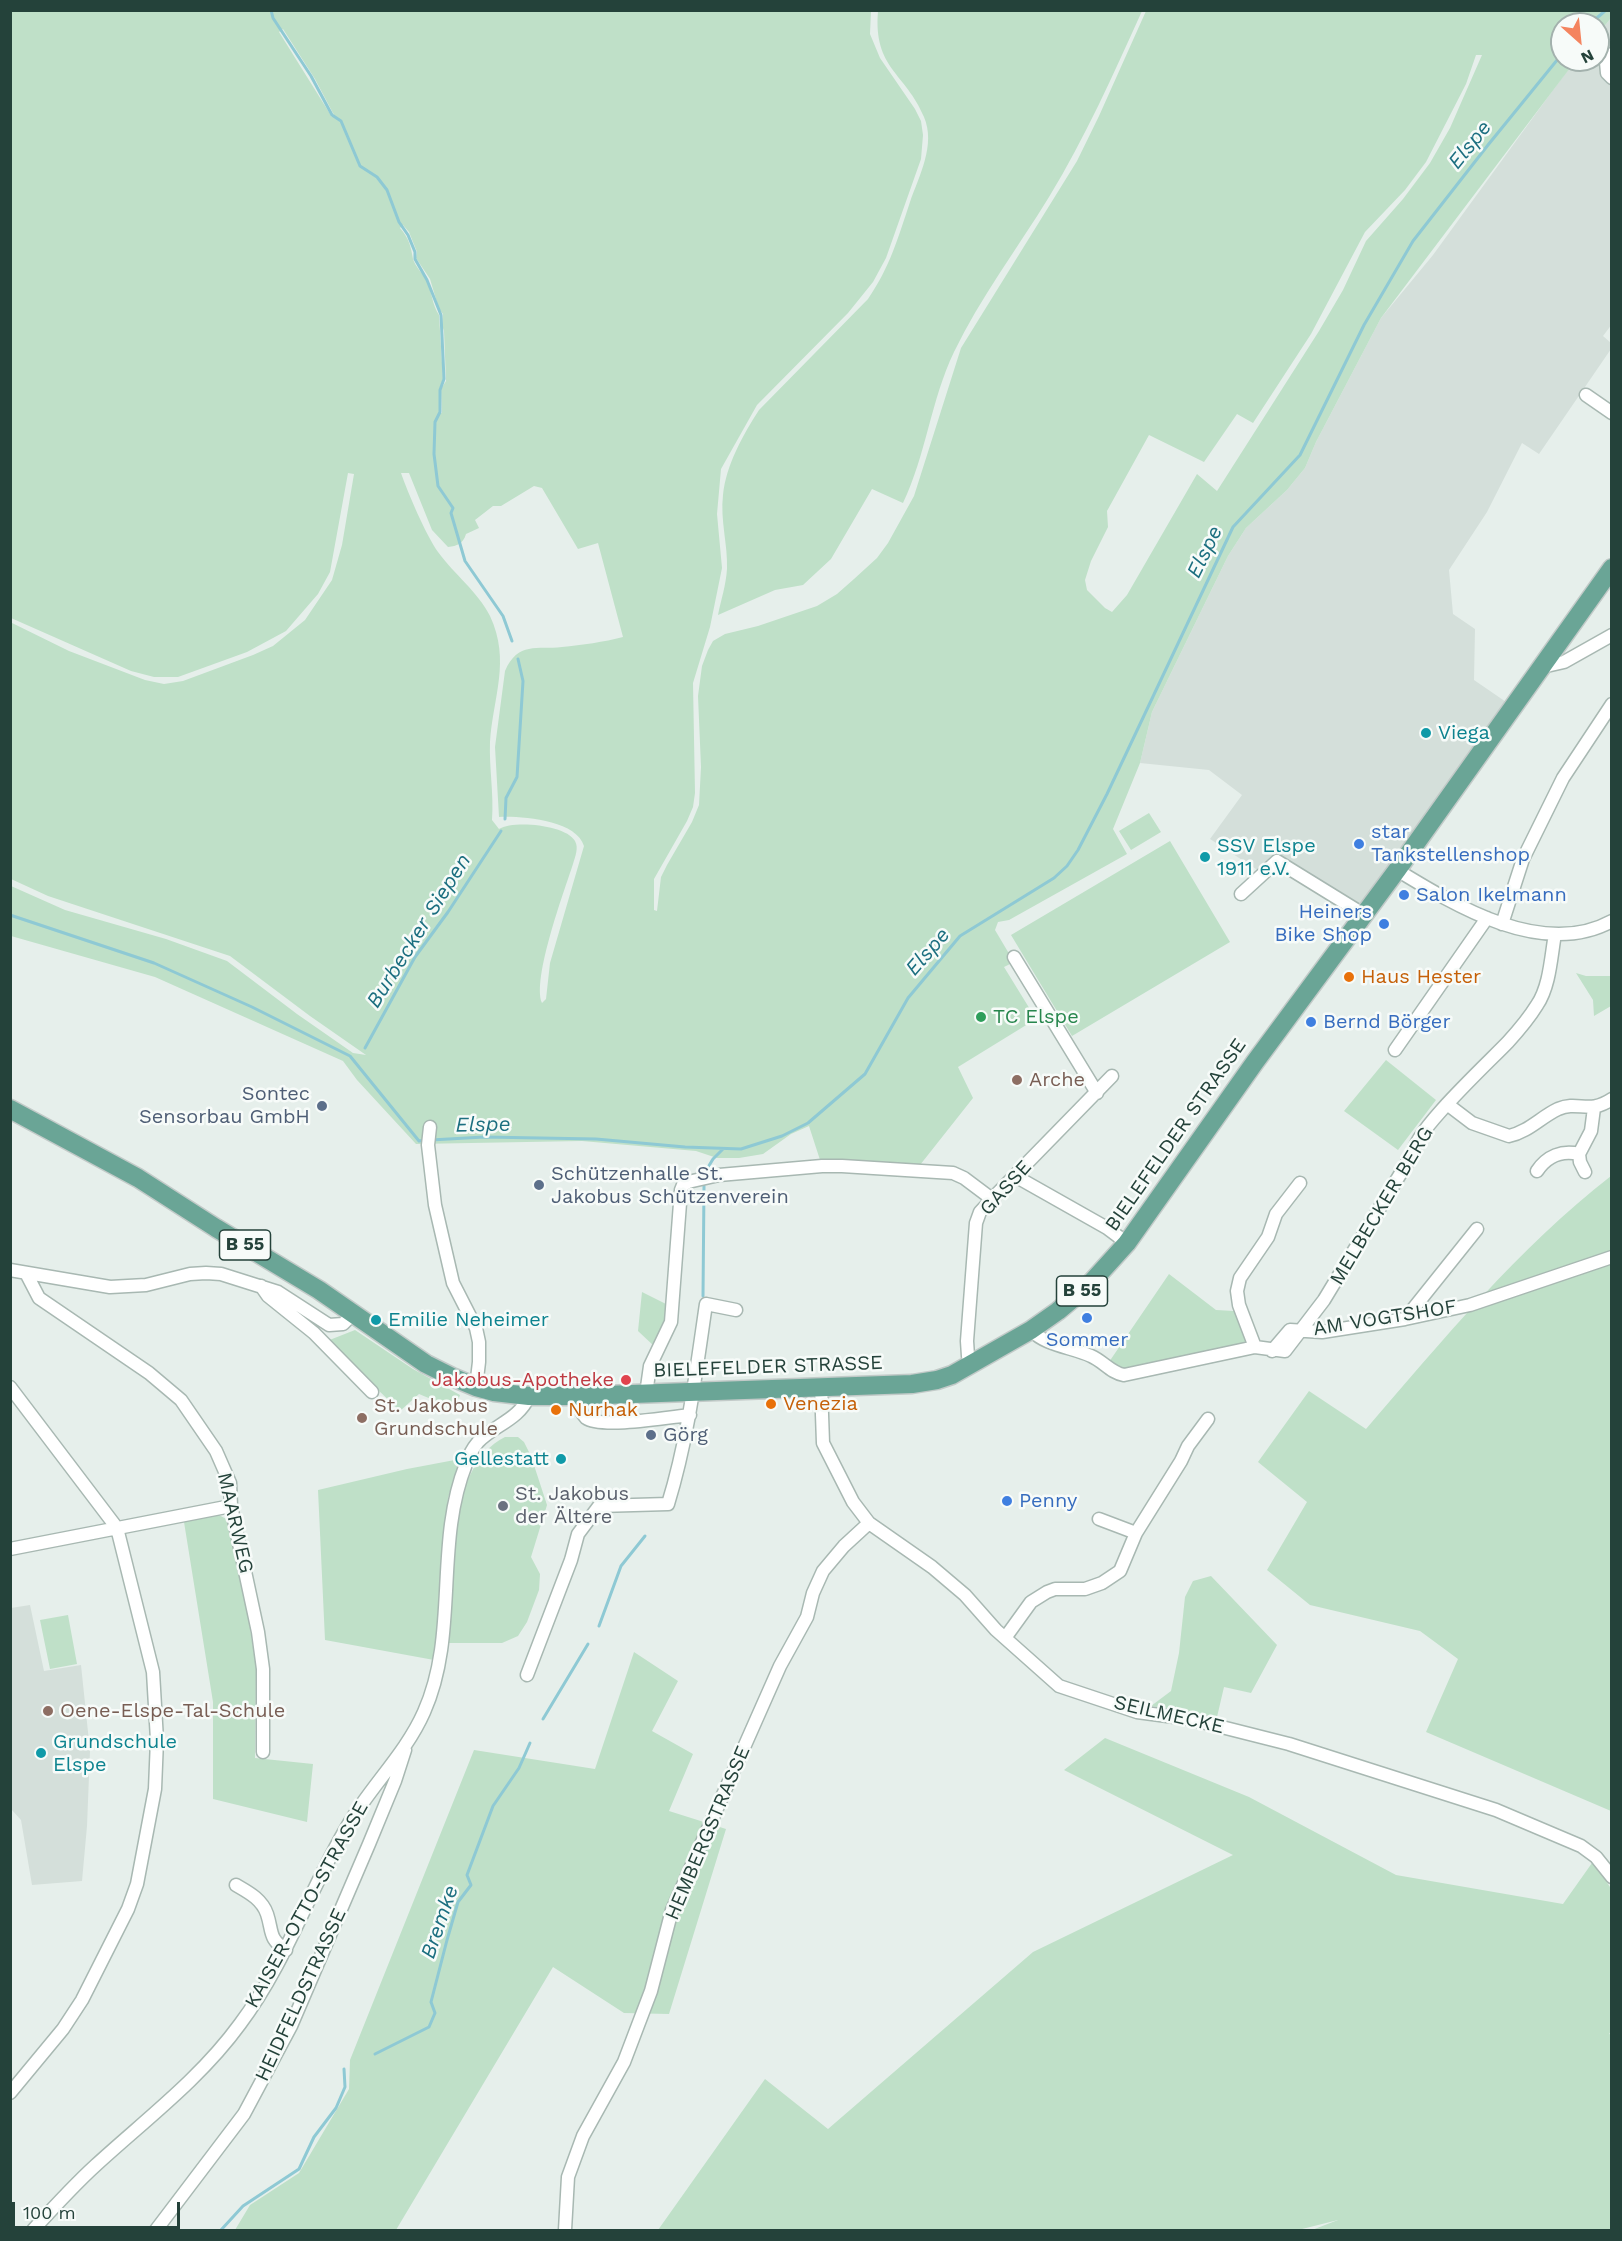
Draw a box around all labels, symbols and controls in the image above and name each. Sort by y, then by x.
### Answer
north arrow [1550,12,1610,72]
text: N [1578,46,1597,68]
water label: Elspe [1443,116,1497,174]
water label: Elspe [1182,522,1228,582]
place label: Viega [1438,721,1490,745]
marker: Viega [1419,726,1433,740]
place label: star Tankstellenshop [1371,820,1530,867]
place label: SSV Elspe 1911 e.V. [1217,834,1316,881]
marker: star Tankstellenshop [1352,837,1366,851]
water label: Burbecker Siepen [361,849,477,1013]
marker: SSV Elspe 1911 e.V. [1198,850,1212,864]
place label: Salon Ikelmann [1416,883,1567,907]
marker: Salon Ikelmann [1397,888,1411,902]
place label: Heiners Bike Shop [1275,900,1372,947]
marker: Heiners Bike Shop [1377,917,1391,931]
water label: Elspe [900,923,956,981]
place label: Haus Hester [1361,965,1481,989]
marker: Haus Hester [1342,970,1356,984]
place label: TC Elspe [993,1005,1079,1029]
marker: TC Elspe [974,1010,988,1024]
place label: Bernd Börger [1323,1010,1451,1034]
marker: Bernd Börger [1304,1015,1318,1029]
street label: BIELEFELDER STRASSE [1100,1034,1252,1236]
place label: Arche [1029,1068,1085,1092]
marker: Arche [1010,1073,1024,1087]
place label: Sontec Sensorbau GmbH [139,1082,310,1129]
marker: Sontec Sensorbau GmbH [315,1099,329,1113]
water label: Elspe [455,1112,511,1138]
street label: MELBECKER BERG [1325,1122,1439,1290]
street label: GASSE [975,1155,1037,1221]
place label: Schützenhalle St. Jakobus Schützenverein [551,1162,789,1209]
marker: Schützenhalle St. Jakobus Schützenverein [532,1178,546,1192]
road number: B 55 [220,1230,270,1260]
road number: B 55 [1056,1276,1108,1306]
street label: AM VOGTSHOF [1311,1295,1459,1341]
place label: Emilie Neheimer [388,1308,549,1332]
marker: Sommer [1080,1311,1094,1325]
marker: Emilie Neheimer [369,1313,383,1327]
place label: Sommer [1046,1328,1128,1352]
street label: BIELEFELDER STRASSE [653,1351,883,1383]
place label: Jakobus-Apotheke [431,1368,614,1392]
marker: Jakobus-Apotheke [619,1373,633,1387]
place label: Venezia [783,1392,858,1416]
place label: St. Jakobus Grundschule [374,1394,498,1441]
marker: Venezia [764,1397,778,1411]
place label: Nurhak [568,1398,638,1422]
marker: Nurhak [549,1403,563,1417]
marker: St. Jakobus Grundschule [355,1411,369,1425]
place label: Görg [663,1423,708,1447]
marker: Görg [644,1428,658,1442]
place label: Gellestatt [454,1447,549,1471]
marker: Gellestatt [554,1452,568,1466]
street label: MAARWEG [212,1470,258,1576]
place label: St. Jakobus der Ältere [515,1482,629,1529]
place label: Penny [1019,1489,1077,1513]
marker: Penny [1000,1494,1014,1508]
marker: St. Jakobus der Ältere [496,1499,510,1513]
street label: SEILMECKE [1111,1691,1227,1739]
place label: Oene-Elspe-Tal-Schule [60,1699,285,1723]
marker: Oene-Elspe-Tal-Schule [41,1704,55,1718]
place label: Grundschule Elspe [53,1730,177,1777]
street label: HEMBERGSTRASSE [660,1742,756,1924]
marker: Grundschule Elspe [34,1746,48,1760]
street label: KAISER-OTTO-STRASSE [240,1797,374,2013]
water label: Bremke [416,1882,464,1962]
street label: HEIDFELDSTRASSE [250,1905,352,2085]
scale bar [15,2190,183,2228]
text: 100 m [23,2202,76,2223]

